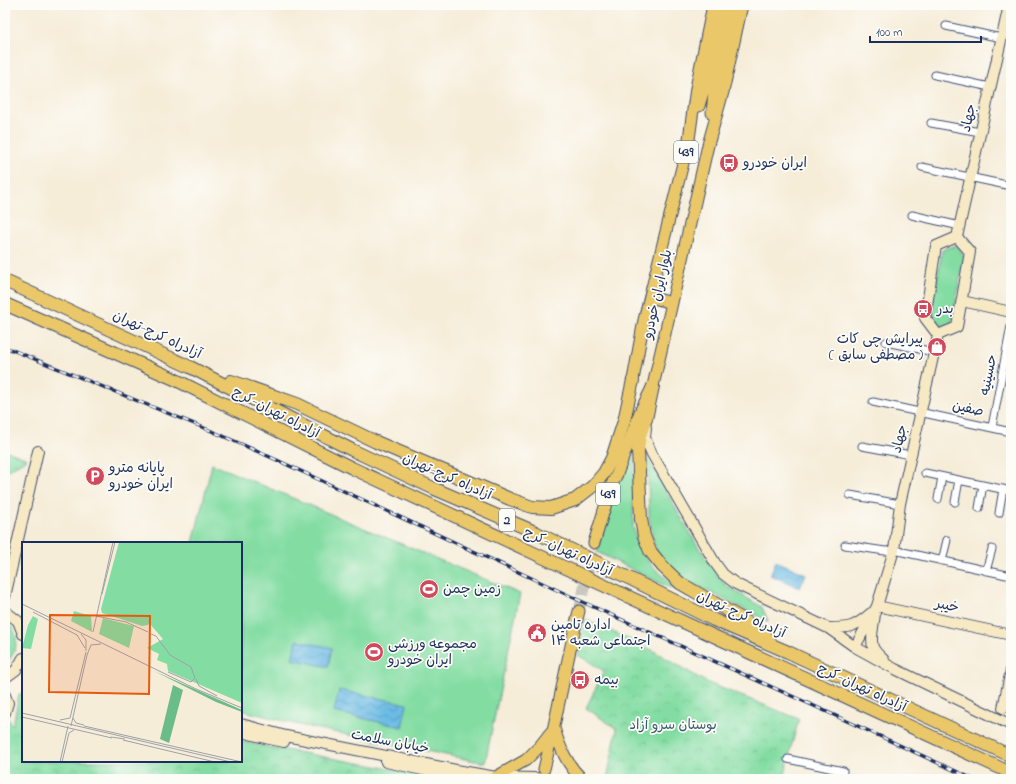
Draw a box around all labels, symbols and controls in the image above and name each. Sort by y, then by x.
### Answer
scale bar [870,18,981,44]
text: 100 m [876,24,903,42]
street label: جهاد [956,102,982,134]
road number: 439 [674,141,698,163]
bus stop icon: ایران خودرو [718,152,740,174]
place label: ایران خودرو [742,153,807,174]
street label: بلوار ایران خودرو [637,247,678,342]
bus stop icon: بدر [912,298,934,320]
place label: بدر [936,299,954,320]
street label: آزادراه کرج-تهران [109,305,205,365]
place label: پیرایش چی کات ( مصطفی سابق ) [829,329,923,366]
shop icon: پیرایش چی کات ( مصطفی سابق ) [926,336,948,358]
street label: حسینیه [975,353,1003,397]
street label: آزادراه تهران-کرج [228,382,324,444]
street label: صفین [950,395,986,423]
street label: جهاد [887,423,913,455]
street label: آزادراه کرج-تهران [399,448,496,506]
place label: پایانه مترو ایران خودرو [108,458,173,495]
parking icon: پایانه مترو ایران خودرو [84,465,106,487]
road number: 439 [596,483,620,505]
road number: 2 [499,509,515,531]
street label: آزادراه تهران-کرج [520,522,616,582]
inset map [22,542,242,762]
sports icon: زمین چمن [418,578,440,600]
place label: زمین چمن [443,579,501,600]
street label: آزادراه کرج-تهران [693,586,790,644]
street label: خیبر [932,593,961,619]
place label: اداره تامین اجتماعی شعبه ۱۴ [551,615,651,652]
public building icon: اداره تامین اجتماعی شعبه ۱۴ [526,622,548,644]
place label: مجموعه ورزشی ایران خودرو [387,634,477,671]
sports icon: مجموعه ورزشی ایران خودرو [363,641,385,663]
street label: آزادراه تهران-کرج [814,658,910,718]
bus stop icon: بیمه [569,669,591,691]
place label: بیمه [594,670,619,691]
park label: بوستان سرو آزاد [629,715,717,736]
street label: خیابان سلامت [349,724,431,760]

